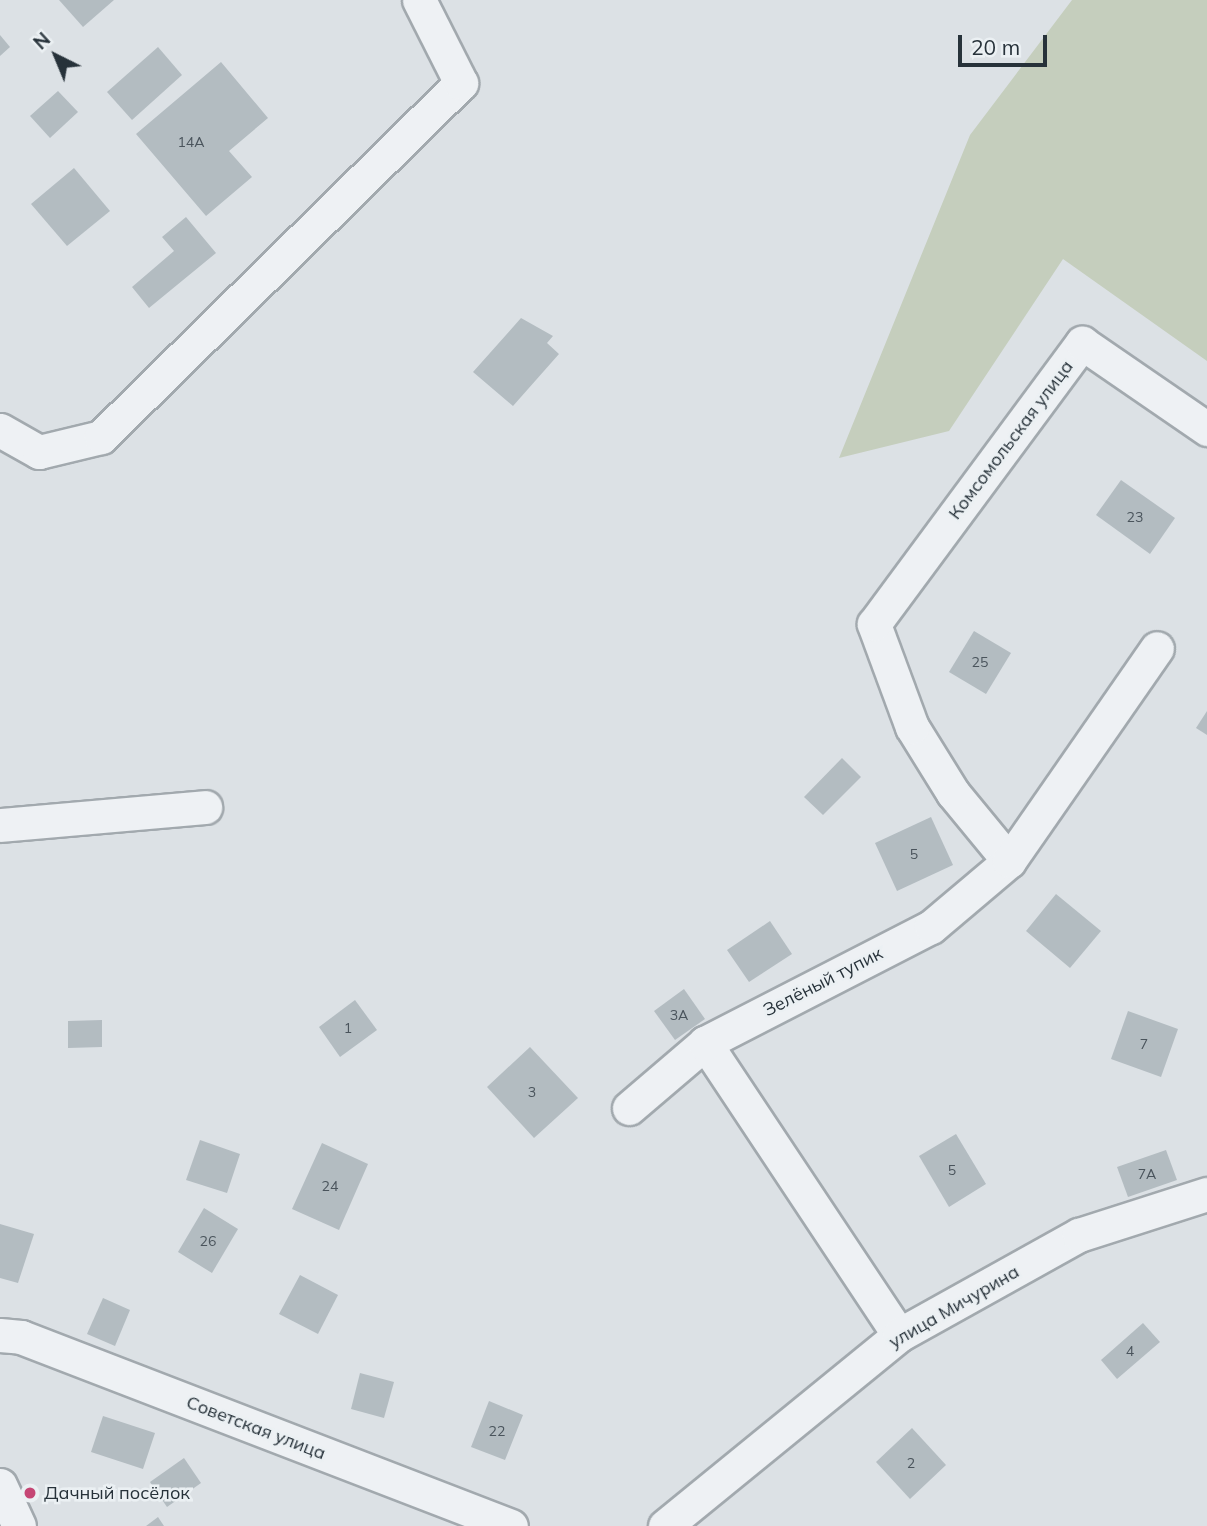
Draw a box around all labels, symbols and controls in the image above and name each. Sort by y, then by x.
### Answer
north arrow [21,21,91,91]
scale bar [962,21,1051,65]
text: N [28,27,55,54]
text: 20 m [971,34,1020,60]
house number: 14А [177,134,205,150]
street label: Комсомольская улица [944,356,1078,524]
house number: 23 [1127,509,1143,525]
house number: 25 [972,654,988,670]
house number: 5 [910,846,918,862]
street label: Зелёный тупик [760,943,886,1021]
house number: 3А [670,1007,688,1023]
house number: 1 [344,1020,352,1036]
house number: 7 [1140,1036,1148,1052]
house number: 3 [528,1084,536,1100]
house number: 5 [948,1162,956,1178]
house number: 7А [1138,1166,1156,1182]
house number: 24 [322,1178,338,1194]
house number: 26 [200,1233,216,1249]
street label: улица Мичурина [885,1261,1023,1353]
house number: 4 [1126,1343,1134,1359]
street label: Советская улица [183,1391,329,1465]
house number: 22 [489,1423,505,1439]
house number: 2 [907,1455,915,1471]
place label: Дачный посёлок [44,1482,190,1504]
marker: Дачный посёлок [22,1485,38,1501]

